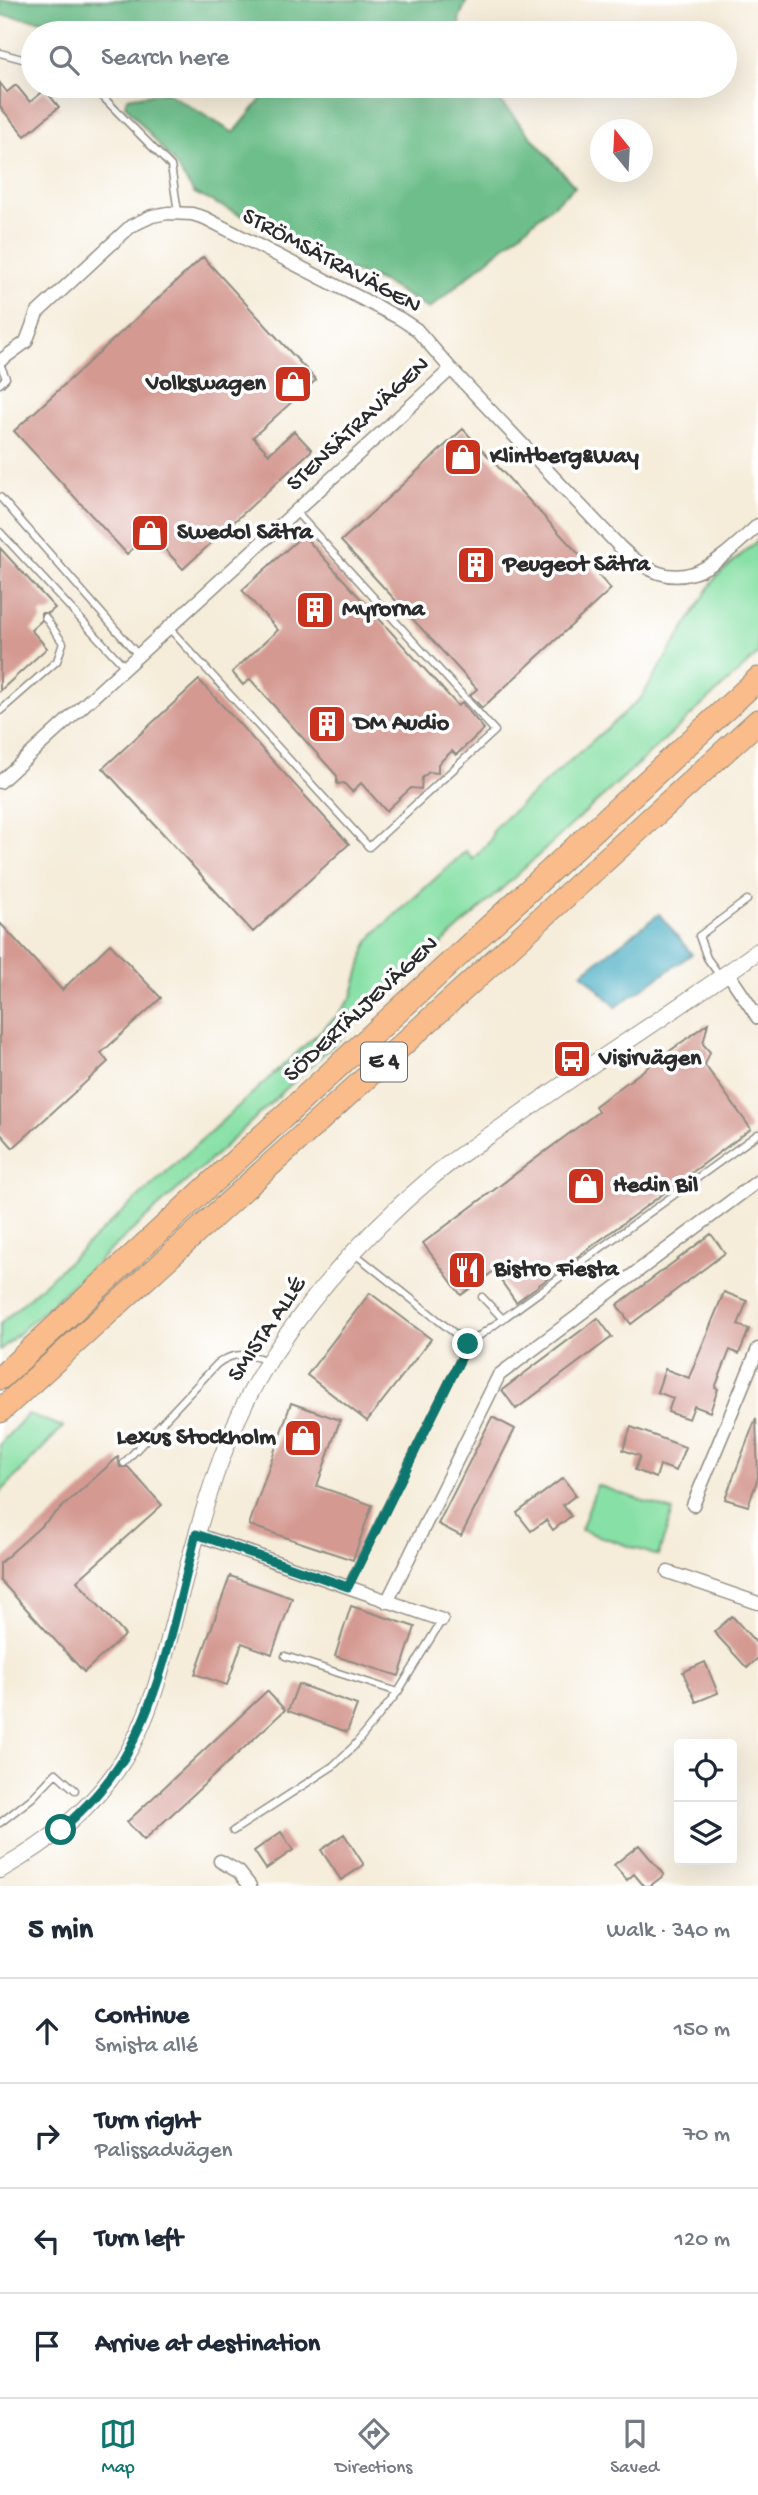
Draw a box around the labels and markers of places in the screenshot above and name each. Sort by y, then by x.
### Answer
shop icon: Volkswagen [272,363,314,405]
place label: Volkswagen [145,370,267,399]
shop icon: Klintberg&Way [442,436,484,478]
place label: Klintberg&Way [489,443,639,472]
shop icon: Swedol Sätra [129,512,171,554]
place label: Swedol Sätra [177,519,314,548]
building icon: Peugeot Sätra [455,544,497,586]
place label: Peugeot Sätra [501,551,652,580]
building icon: Myrorna [294,589,336,631]
place label: Myrorna [342,596,426,625]
building icon: DM Audio [306,703,348,745]
place label: DM Audio [352,710,450,739]
bus stop icon: Visirvägen [551,1038,593,1080]
place label: Visirvägen [598,1045,702,1074]
shop icon: Hedin Bil [565,1165,607,1207]
place label: Hedin Bil [613,1172,698,1201]
restaurant icon: Bistro Fiesta [446,1249,488,1291]
place label: Bistro Fiesta [493,1256,620,1285]
shop icon: Lexus Stockholm [282,1417,324,1459]
place label: Lexus Stockholm [117,1424,276,1453]

